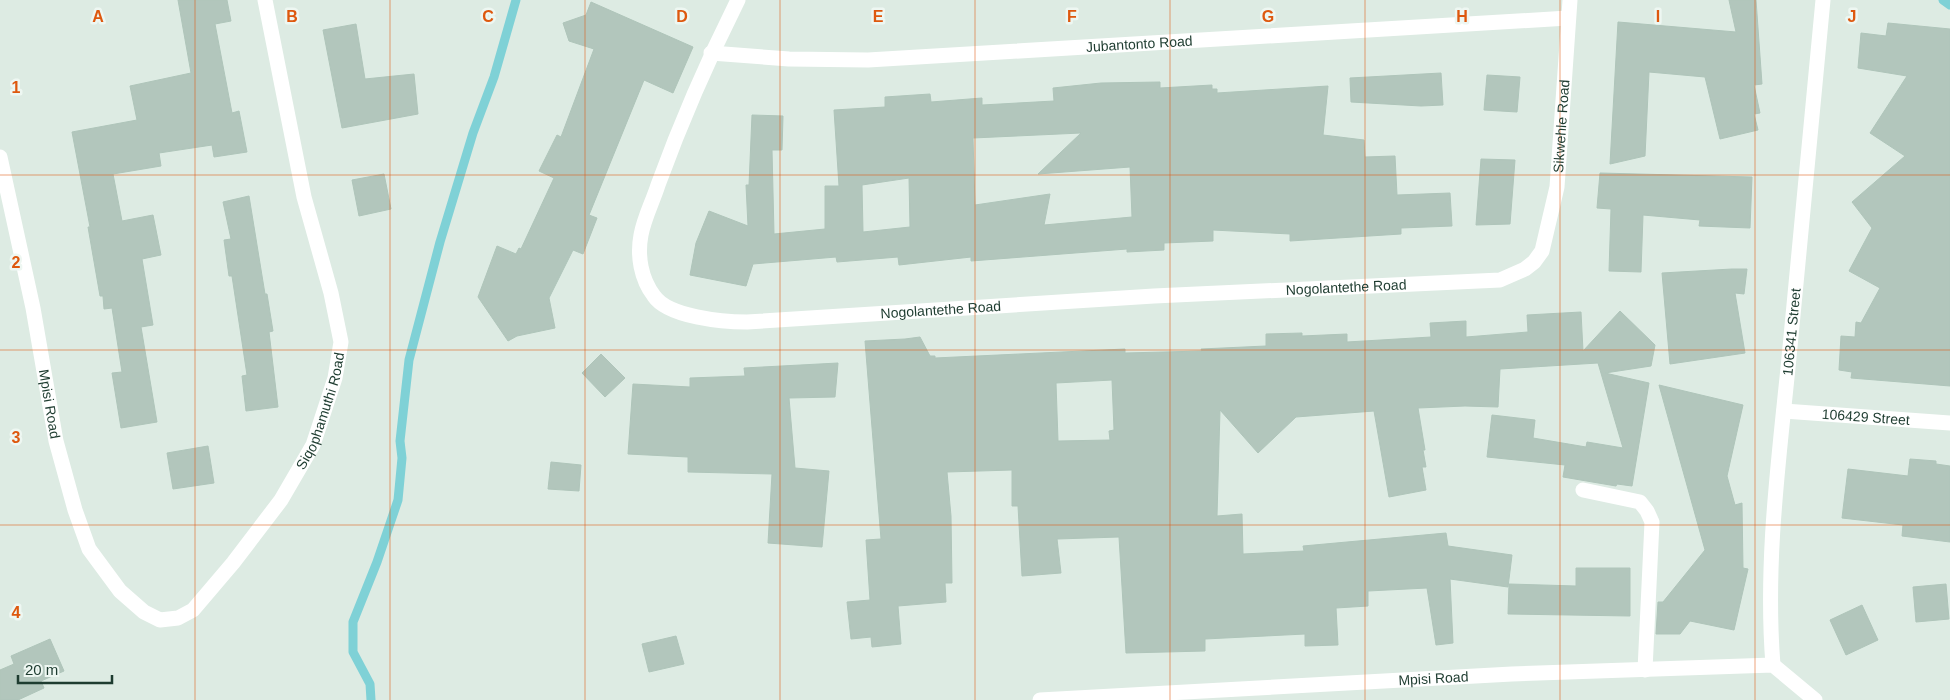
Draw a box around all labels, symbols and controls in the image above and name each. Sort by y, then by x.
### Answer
text: A [92,8,104,25]
text: B [286,8,298,25]
text: C [482,8,494,25]
text: D [676,8,688,25]
text: E [873,8,884,25]
text: F [1067,8,1077,25]
text: G [1262,8,1274,25]
text: H [1456,8,1468,25]
text: I [1656,8,1660,25]
text: J [1848,8,1856,25]
street label: Jubantonto Road [1086,33,1193,55]
text: 1 [12,79,21,96]
street label: Sikwehle Road [1550,79,1572,173]
text: 2 [12,254,21,271]
street label: Nogolantethe Road [1285,276,1407,298]
street label: 106341 Street [1779,287,1804,377]
street label: Nogolantethe Road [880,298,1002,321]
street label: Siqophamuthi Road [293,351,347,472]
street label: Mpisi Road [36,368,63,440]
street label: 106429 Street [1821,406,1910,428]
text: 3 [12,429,21,446]
text: 4 [12,604,21,621]
scale bar [18,652,111,684]
text: 20 m [25,661,58,678]
street label: Mpisi Road [1398,668,1469,688]

